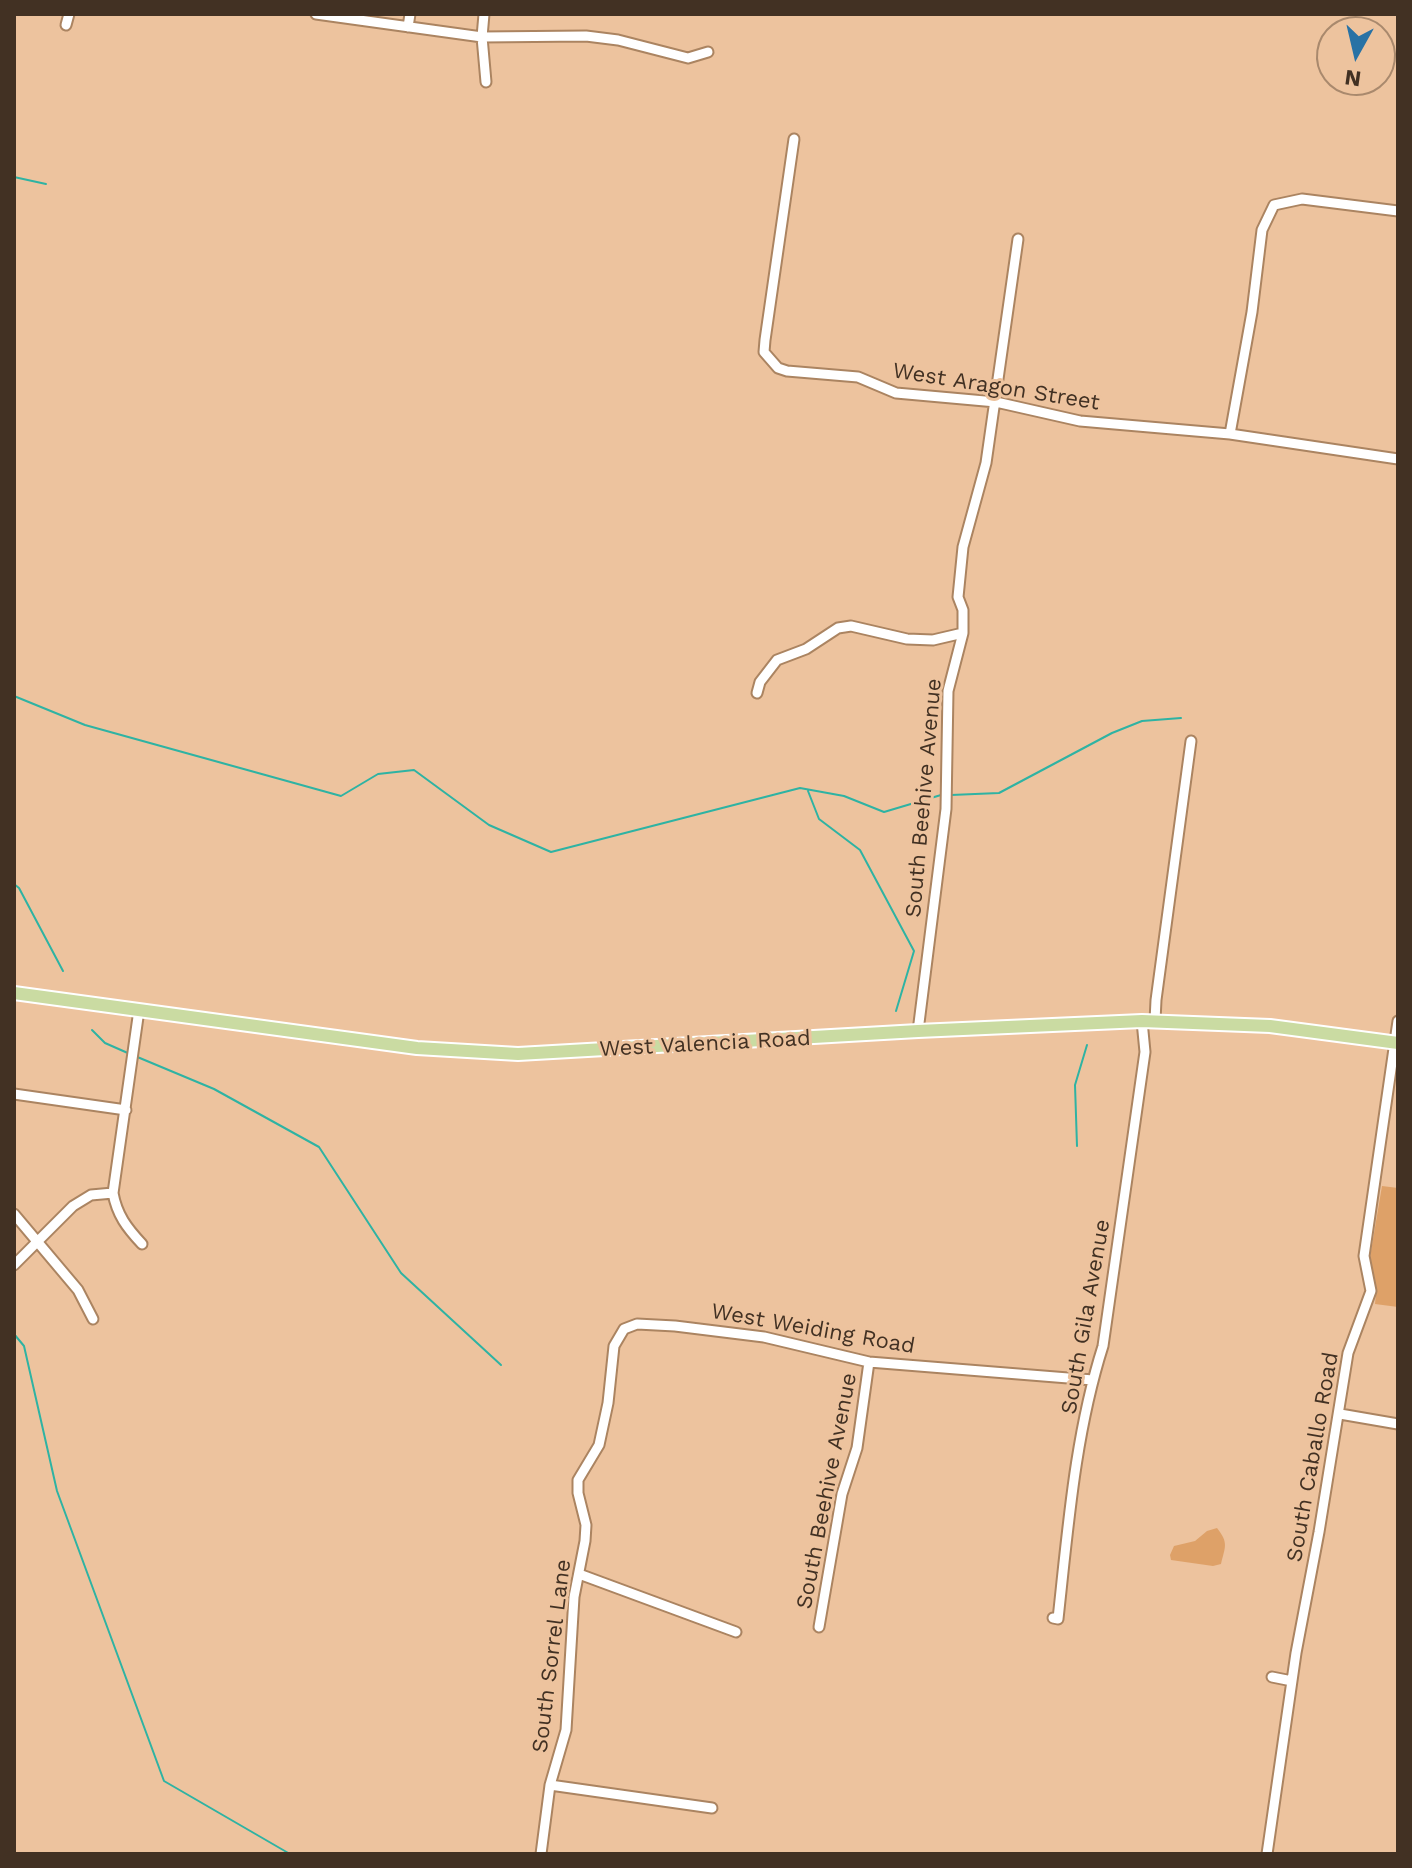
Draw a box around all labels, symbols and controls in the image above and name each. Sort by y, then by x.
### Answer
north arrow [1316,16,1396,96]
text: N [1343,65,1363,92]
street label: West Aragon Street [891,358,1101,416]
street label: South Beehive Avenue [900,677,948,919]
street label: West Valencia Road [599,1025,811,1063]
street label: South Gila Avenue [1056,1217,1116,1417]
street label: West Weiding Road [709,1298,917,1360]
street label: South Caballo Road [1282,1350,1344,1564]
street label: South Beehive Avenue [791,1371,863,1611]
street label: South Sorrel Lane [527,1558,577,1754]

